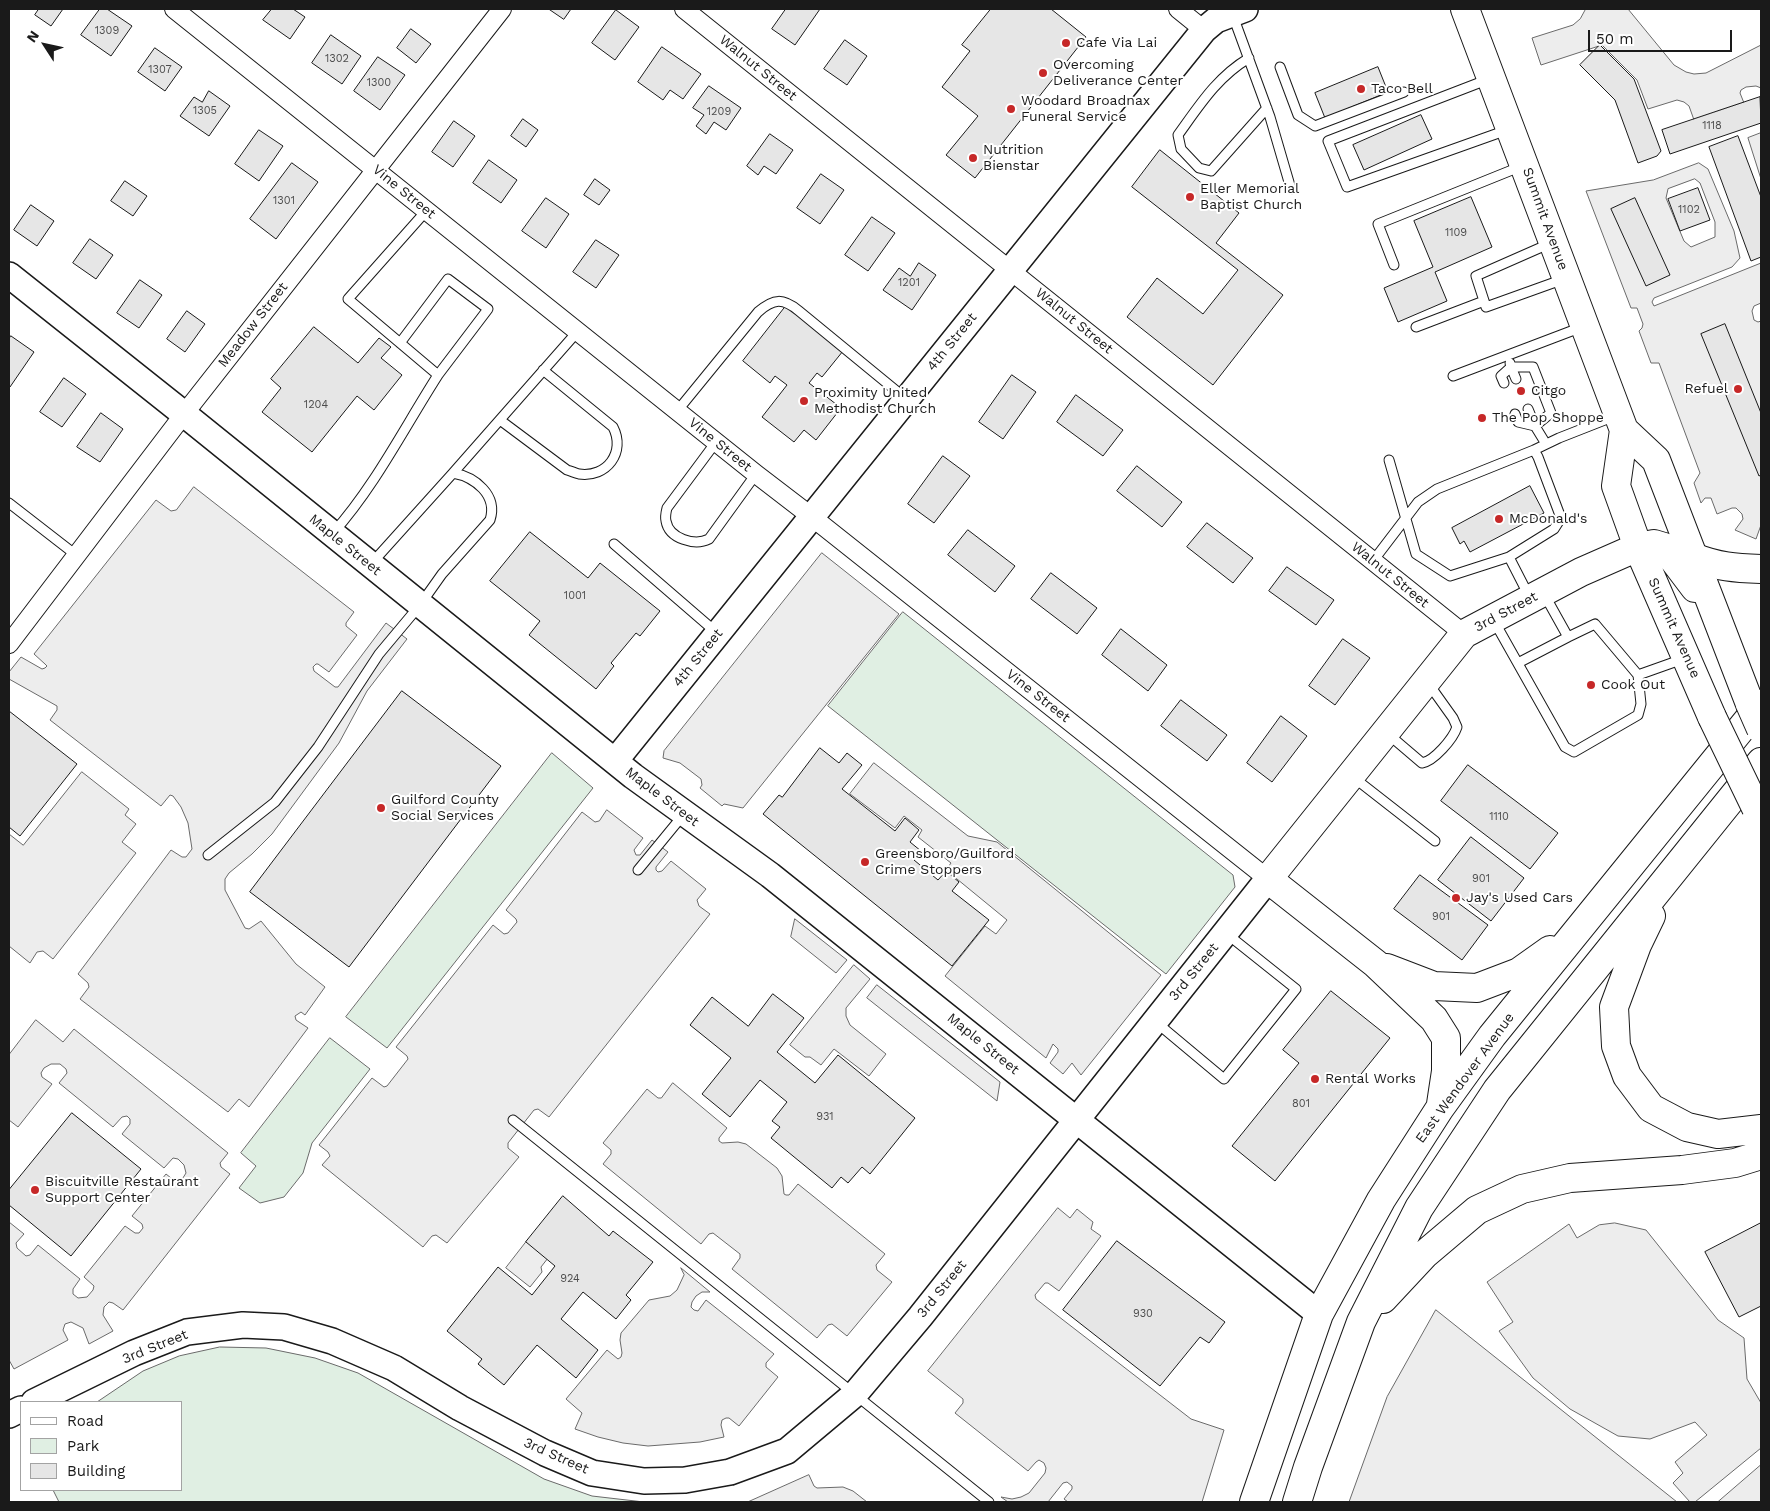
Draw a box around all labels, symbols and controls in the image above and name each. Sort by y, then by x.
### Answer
north arrow [20,20,70,70]
scale bar [1590,20,1734,52]
house number: 1309 [95,24,119,38]
text: N [23,28,42,45]
text: 50 m [1596,30,1633,48]
street label: Walnut Street [716,32,800,104]
place label: Cafe Via Lai [1076,35,1157,51]
marker: Cafe Via Lai [1060,37,1072,49]
house number: 1302 [325,52,349,66]
place label: Overcoming Deliverance Center [1053,57,1183,90]
house number: 1307 [148,63,172,77]
marker: Overcoming Deliverance Center [1037,67,1049,79]
house number: 1300 [367,76,391,90]
place label: Taco Bell [1371,81,1433,97]
marker: Taco Bell [1355,83,1367,95]
place label: Woodard Broadnax Funeral Service [1021,93,1150,125]
marker: Woodard Broadnax Funeral Service [1005,103,1017,115]
house number: 1305 [193,104,217,118]
house number: 1209 [707,105,731,119]
house number: 1118 [1702,119,1722,133]
place label: Nutrition Bienstar [983,142,1044,174]
marker: Nutrition Bienstar [967,152,979,164]
street label: Vine Street [369,161,439,223]
street label: Summit Avenue [1519,165,1571,273]
place label: Eller Memorial Baptist Church [1200,181,1302,213]
marker: Eller Memorial Baptist Church [1184,191,1196,203]
house number: 1301 [273,194,295,208]
house number: 1102 [1678,203,1700,217]
house number: 1109 [1445,226,1467,240]
house number: 1201 [898,276,920,290]
street label: Meadow Street [215,279,291,371]
street label: Walnut Street [1032,285,1116,357]
street label: 4th Street [923,310,981,374]
place label: Refuel [1684,381,1728,397]
place label: Citgo [1531,383,1566,399]
marker: Refuel [1732,383,1744,395]
place label: Proximity United Methodist Church [814,385,936,418]
marker: Citgo [1515,385,1527,397]
marker: Proximity United Methodist Church [798,395,810,407]
house number: 1204 [304,398,328,412]
place label: The Pop Shoppe [1492,410,1604,426]
marker: The Pop Shoppe [1476,412,1488,424]
street label: Vine Street [685,414,755,476]
street label: Maple Street [306,511,384,579]
place label: McDonald's [1509,511,1587,527]
marker: McDonald's [1493,513,1505,525]
street label: Walnut Street [1348,539,1432,611]
street label: Summit Avenue [1644,575,1704,681]
street label: 3rd Street [1471,588,1541,636]
house number: 1001 [564,589,586,603]
street label: 4th Street [669,626,727,690]
street label: Vine Street [1003,666,1073,726]
place label: Cook Out [1601,677,1665,693]
marker: Cook Out [1585,679,1597,691]
street label: Maple Street [622,764,702,830]
place label: Guilford County Social Services [391,792,499,824]
marker: Guilford County Social Services [375,802,387,814]
house number: 1110 [1489,810,1509,824]
place label: Greensboro/Guilford Crime Stoppers [875,846,1014,879]
marker: Greensboro/Guilford Crime Stoppers [859,856,871,868]
house number: 901 [1472,872,1490,886]
place label: Jay's Used Cars [1466,890,1573,906]
marker: Jay's Used Cars [1450,892,1462,904]
house number: 901 [1432,910,1450,924]
street label: 3rd Street [1166,940,1222,1004]
street label: East Wendover Avenue [1412,1009,1518,1147]
street label: Maple Street [944,1010,1022,1078]
place label: Rental Works [1325,1071,1416,1087]
marker: Rental Works [1309,1073,1321,1085]
house number: 801 [1292,1097,1310,1111]
house number: 931 [816,1110,834,1124]
place label: Biscuitville Restaurant Support Center [45,1174,199,1206]
marker: Biscuitville Restaurant Support Center [29,1184,41,1196]
street label: 3rd Street [914,1257,970,1321]
house number: 924 [560,1272,580,1286]
house number: 930 [1133,1307,1153,1321]
street label: 3rd Street [120,1326,190,1368]
legend [20,1401,182,1491]
text: Road [67,1412,104,1430]
street label: 3rd Street [521,1434,591,1478]
text: Park [67,1437,99,1455]
text: Building [67,1462,125,1480]

